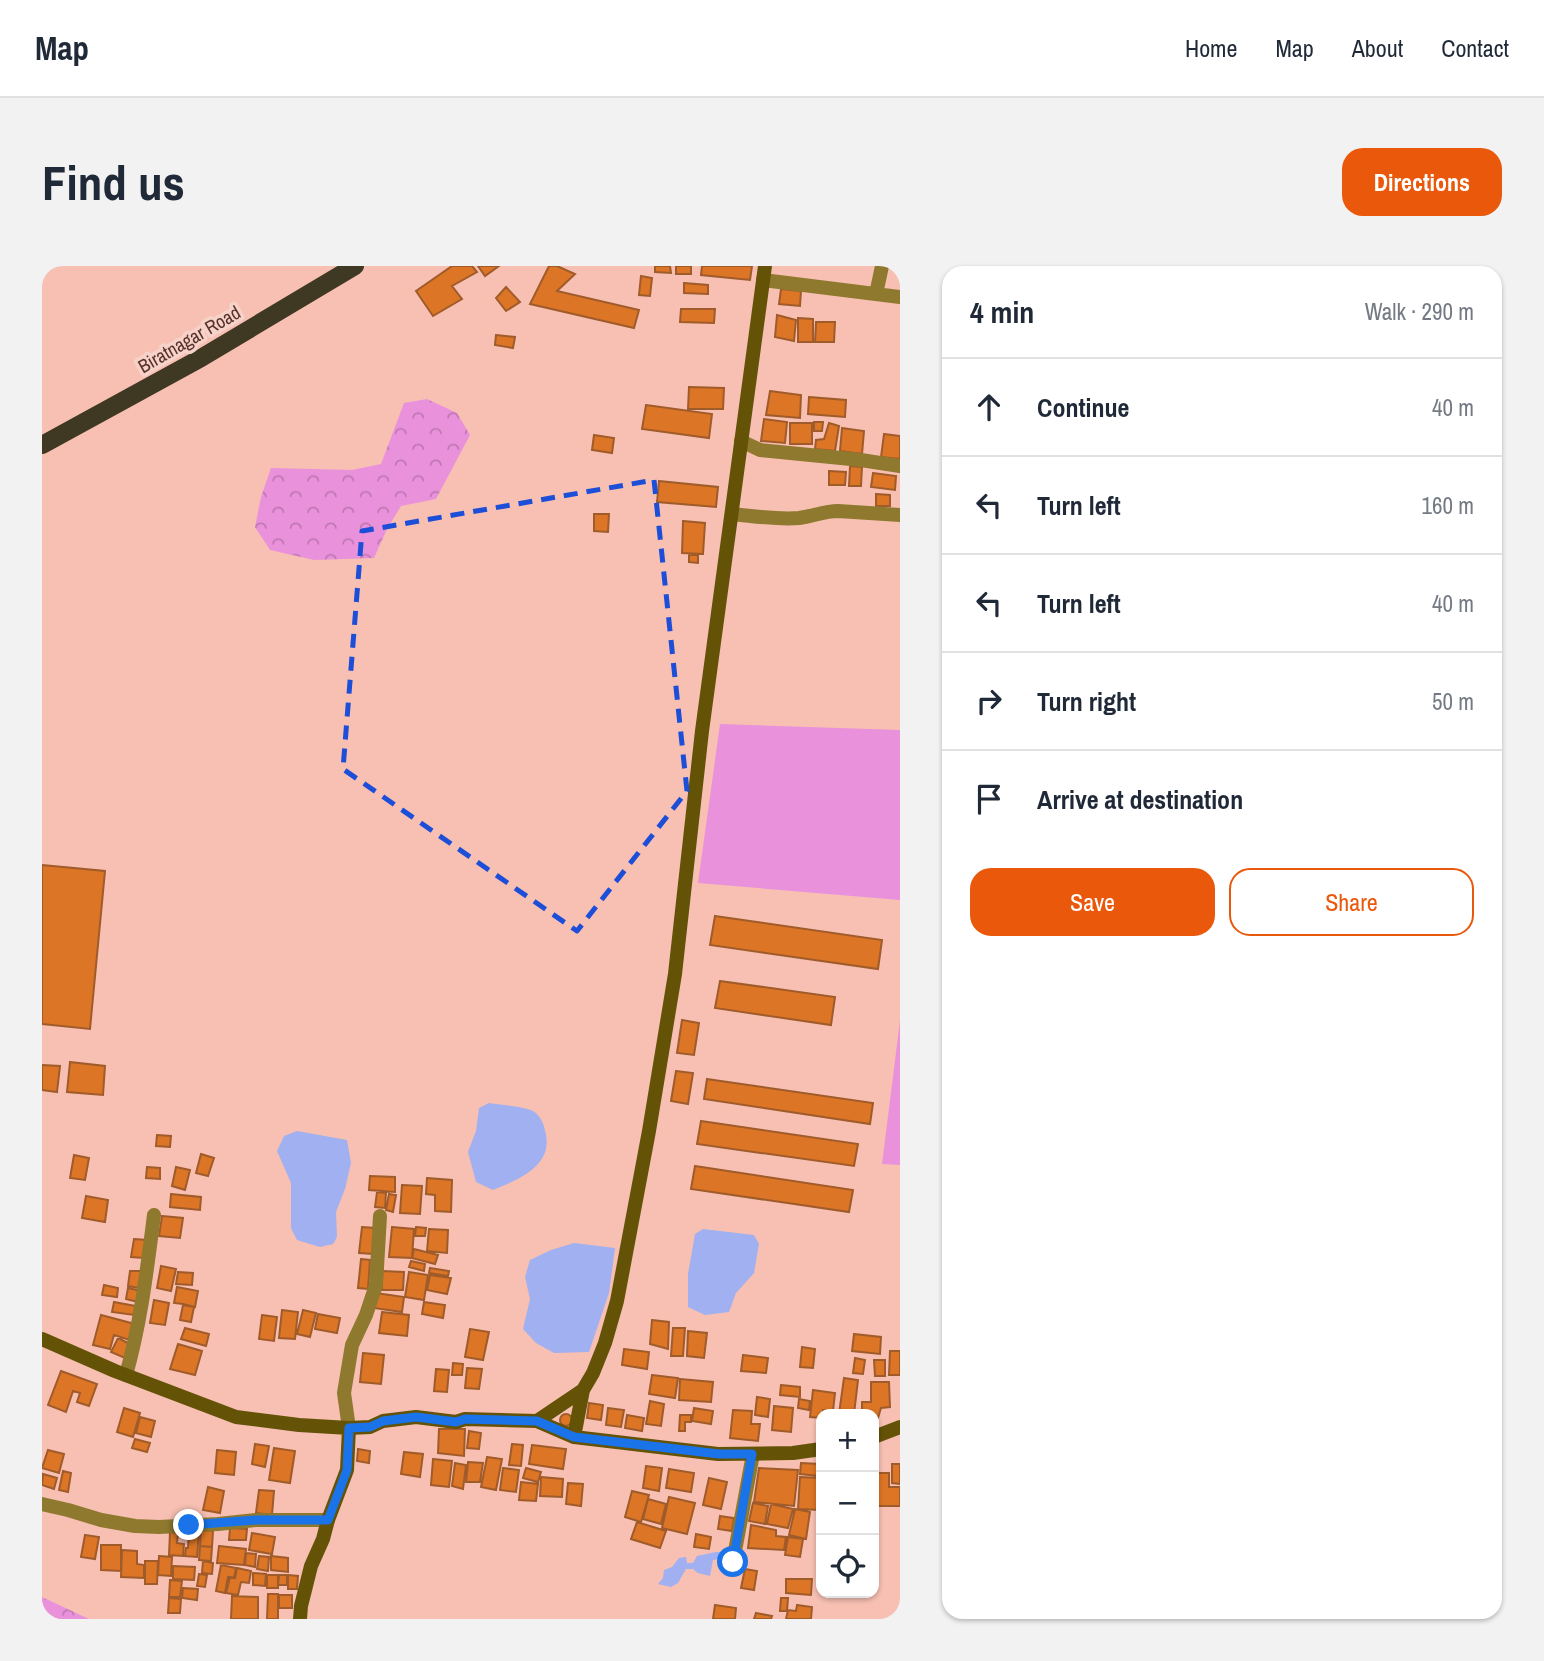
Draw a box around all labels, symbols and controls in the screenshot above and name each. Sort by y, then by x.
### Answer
text: Map [35,26,89,70]
text: Home [1185,32,1237,64]
text: Map [1275,32,1314,64]
text: About [1352,32,1403,64]
text: Contact [1441,32,1509,64]
button: Directions [1342,148,1502,216]
text: Find us [42,149,185,215]
text: 4 min [970,292,1034,332]
text: Walk · 290 m [1365,296,1474,327]
street label: Biratnagar Road [133,299,245,379]
icon: ahead [970,388,1008,426]
text: Continue [1037,390,1129,425]
text: 40 m [1432,392,1474,423]
icon: left [970,486,1008,524]
text: Turn left [1037,488,1121,523]
text: 160 m [1422,490,1474,521]
icon: left [970,584,1008,622]
text: Turn left [1037,586,1121,621]
text: 40 m [1432,588,1474,619]
icon: right [970,682,1008,720]
text: Turn right [1037,684,1136,719]
text: 50 m [1432,686,1474,717]
icon: arrive [970,780,1008,818]
text: Arrive at destination [1037,782,1243,817]
button: Save [970,868,1215,936]
button: Share [1229,868,1474,936]
map controls [816,1409,879,1598]
button: + [816,1409,879,1472]
button: − [816,1472,879,1535]
route end [173,1509,204,1540]
button: locate [816,1535,879,1598]
route start [717,1546,748,1577]

